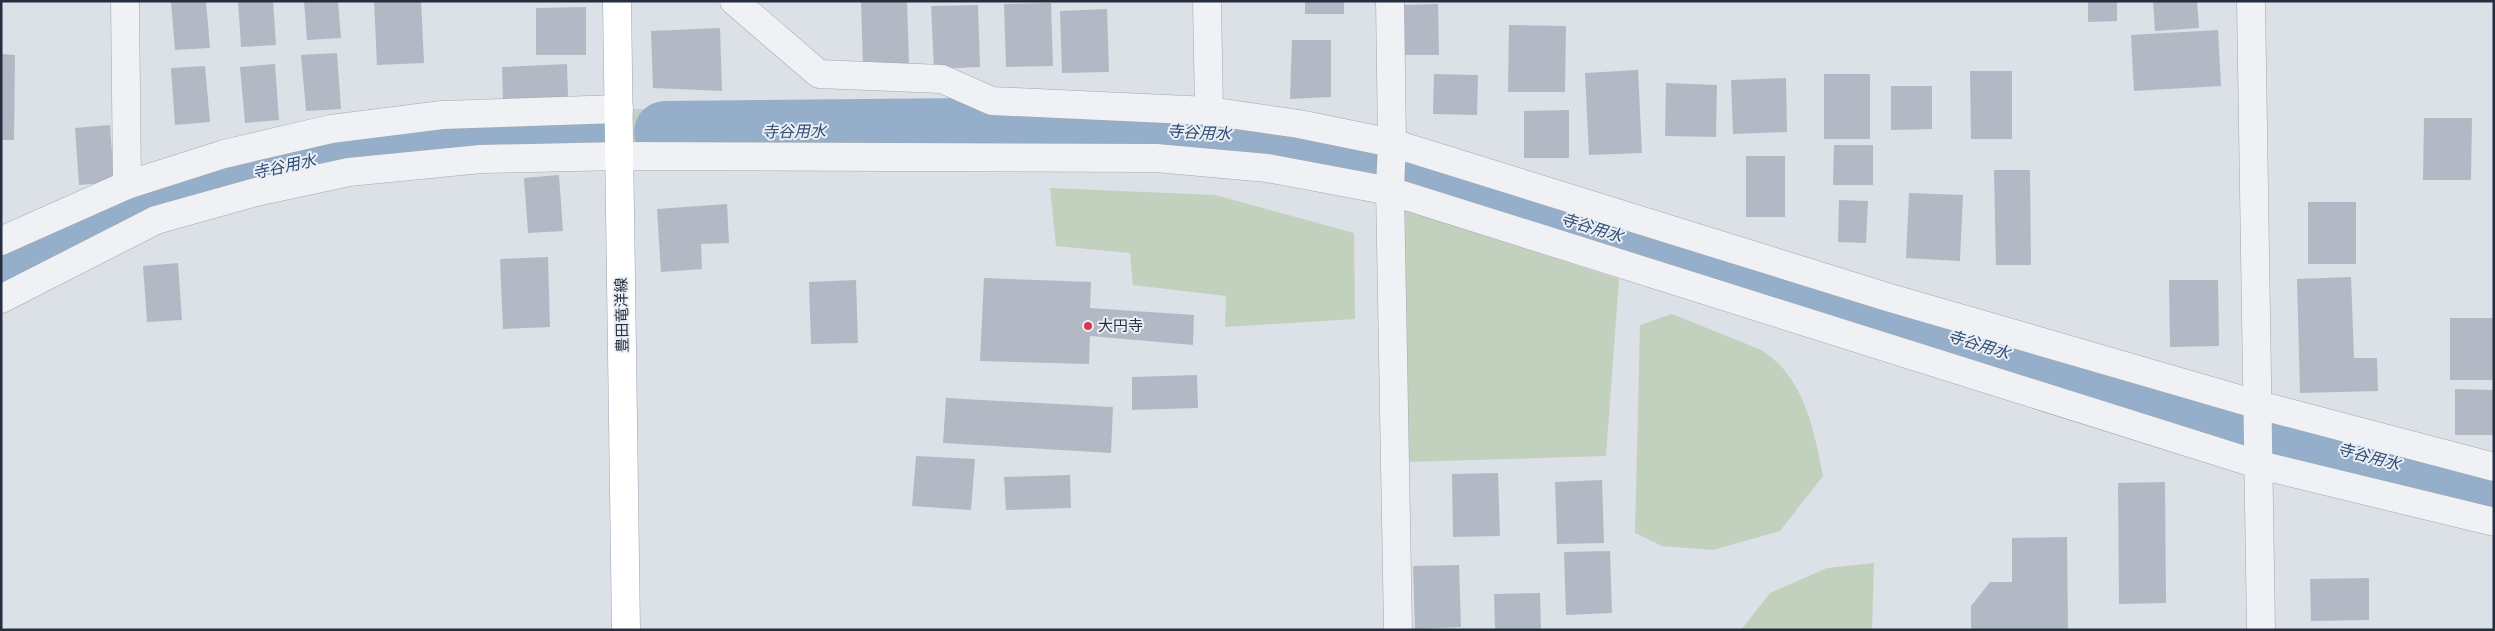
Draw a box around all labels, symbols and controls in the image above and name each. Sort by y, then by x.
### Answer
water label: 寺谷用水 [762,121,828,142]
water label: 寺谷用水 [1167,121,1233,144]
water label: 寺谷用水 [251,150,319,182]
water label: 寺谷用水 [1558,209,1627,247]
street label: 豊田竜洋線 [611,277,632,353]
place label: 大円寺 [1098,316,1143,335]
marker: 大円寺 [1082,320,1094,332]
water label: 寺谷用水 [1945,326,2014,364]
water label: 寺谷用水 [2335,439,2404,474]

